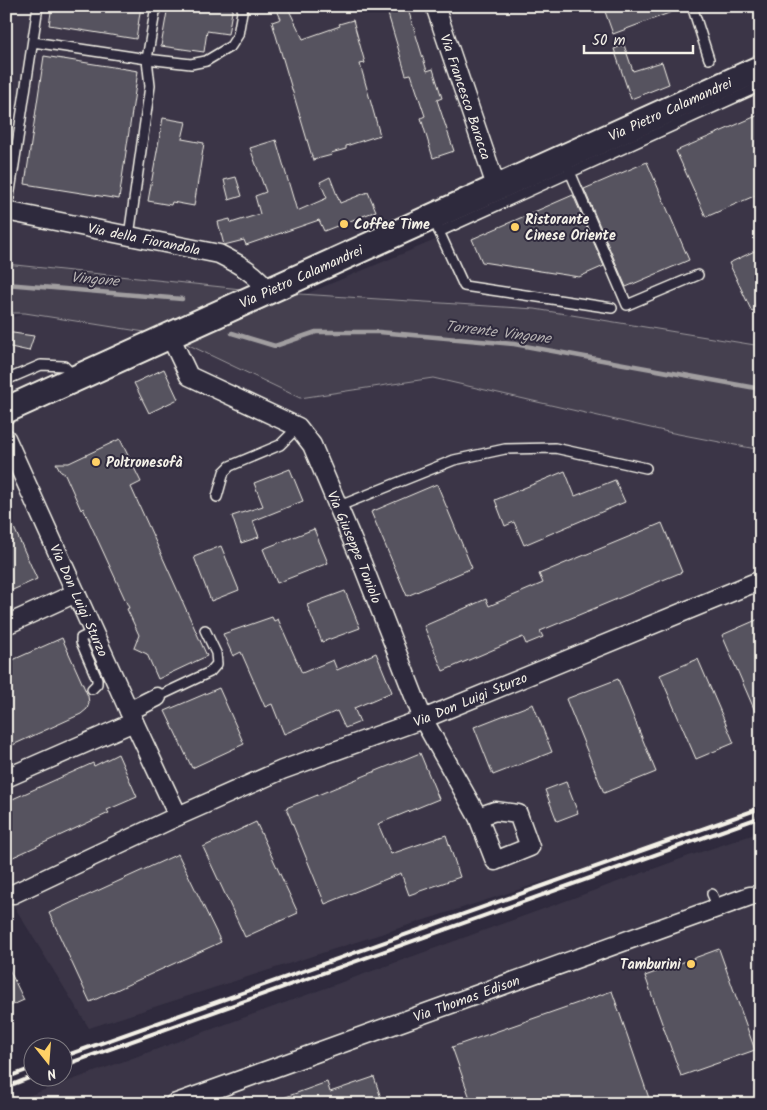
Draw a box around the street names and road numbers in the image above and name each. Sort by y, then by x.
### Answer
street label: Via Francesco Baracca [433,31,496,163]
street label: Via Pietro Calamandrei [605,72,737,148]
street label: Via della Fiorandola [86,218,202,262]
street label: Via Pietro Calamandrei [236,239,368,315]
street label: Via Giuseppe Toniolo [321,488,387,607]
street label: Via Don Luigi Sturzo [43,541,113,661]
street label: Via Don Luigi Sturzo [410,667,531,734]
street label: Via Thomas Edison [410,970,523,1029]

